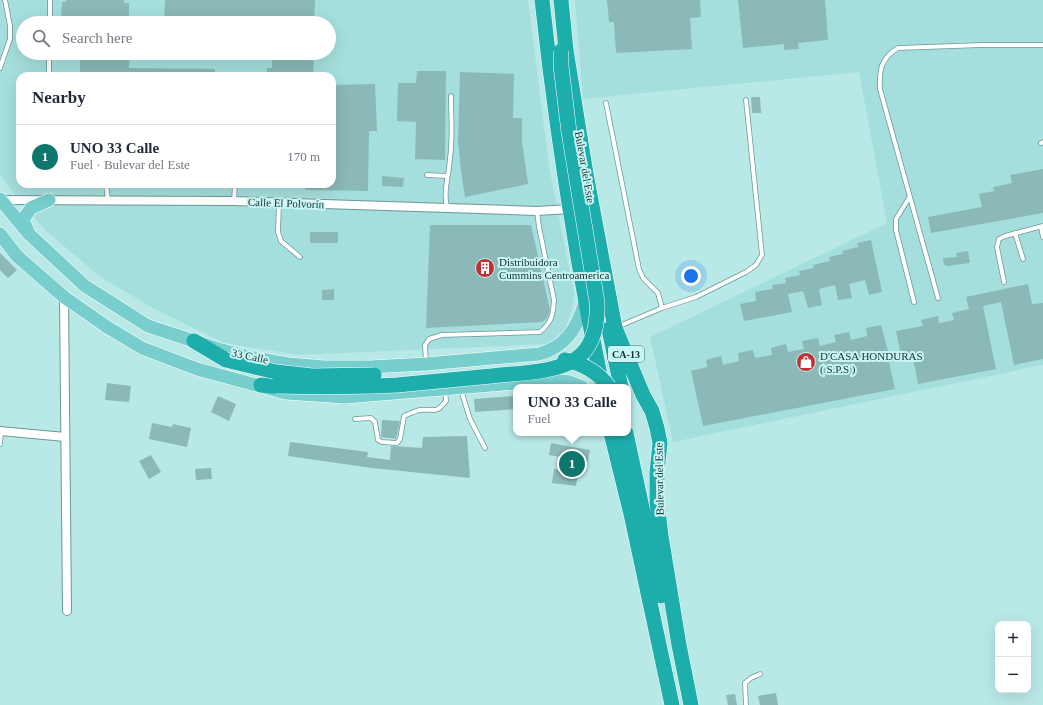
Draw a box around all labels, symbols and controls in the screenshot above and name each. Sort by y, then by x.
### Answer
search box [16,16,336,60]
icon: search [30,27,52,49]
text: Search here [62,30,132,46]
text: Nearby [32,88,86,107]
street label: Bulevar del Este [573,130,597,204]
text: UNO 33 Calle [70,140,159,156]
text: 1 [42,149,48,164]
text: 170 m [287,149,320,164]
text: Fuel · Bulevar del Este [70,157,190,172]
street label: Calle El Polvorín [248,196,325,210]
place label: Distribuidora Cummins Centroamerica [499,256,609,281]
building icon: Distribuidora Cummins Centroamerica [474,257,496,279]
your location [681,266,701,286]
street label: 33 Calle [231,346,269,366]
road number: CA-13 [608,346,644,362]
place label: D'CASA HONDURAS ( S.P.S ) [820,350,923,376]
shop icon: D'CASA HONDURAS ( S.P.S ) [795,351,817,373]
popup [513,384,631,436]
text: UNO 33 Calle [527,394,617,410]
text: Fuel [527,411,551,426]
street label: Bulevar del Este [652,442,666,515]
pin: 1 [559,449,585,479]
map controls [995,621,1031,693]
button: + [995,621,1031,657]
button: − [995,657,1031,693]

